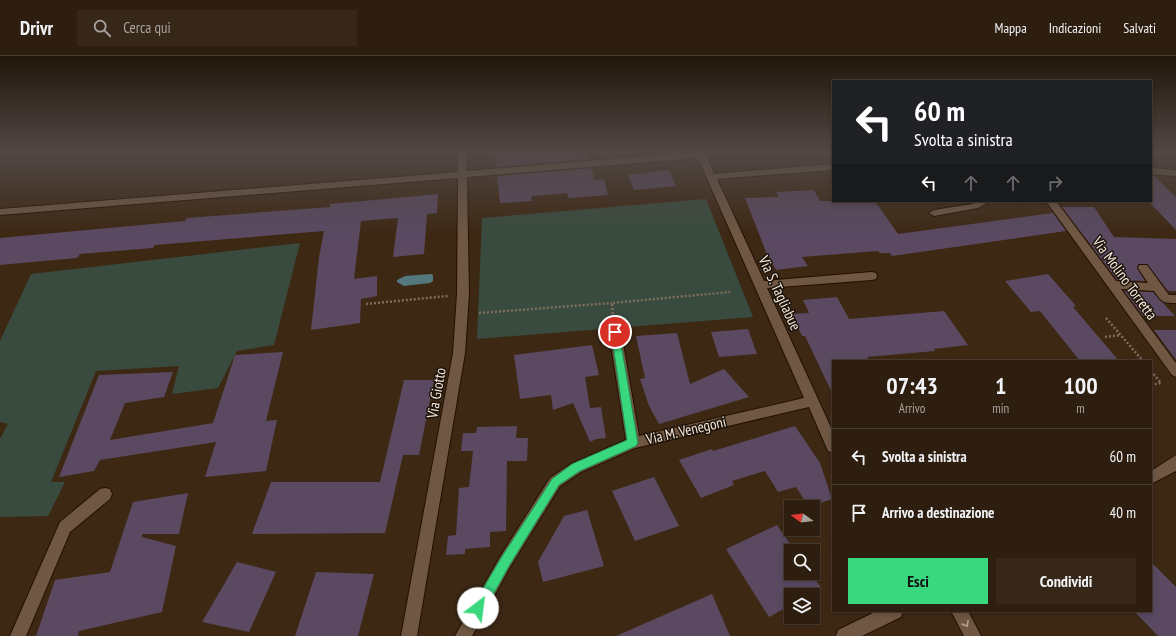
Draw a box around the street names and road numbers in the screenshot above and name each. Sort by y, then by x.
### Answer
street label: Via Molino Torretta [1088,232,1162,323]
street label: Via S. Tagliabue [754,252,806,333]
street label: Via Giotto [422,366,450,421]
street label: Via M. Venegoni [643,412,728,449]

